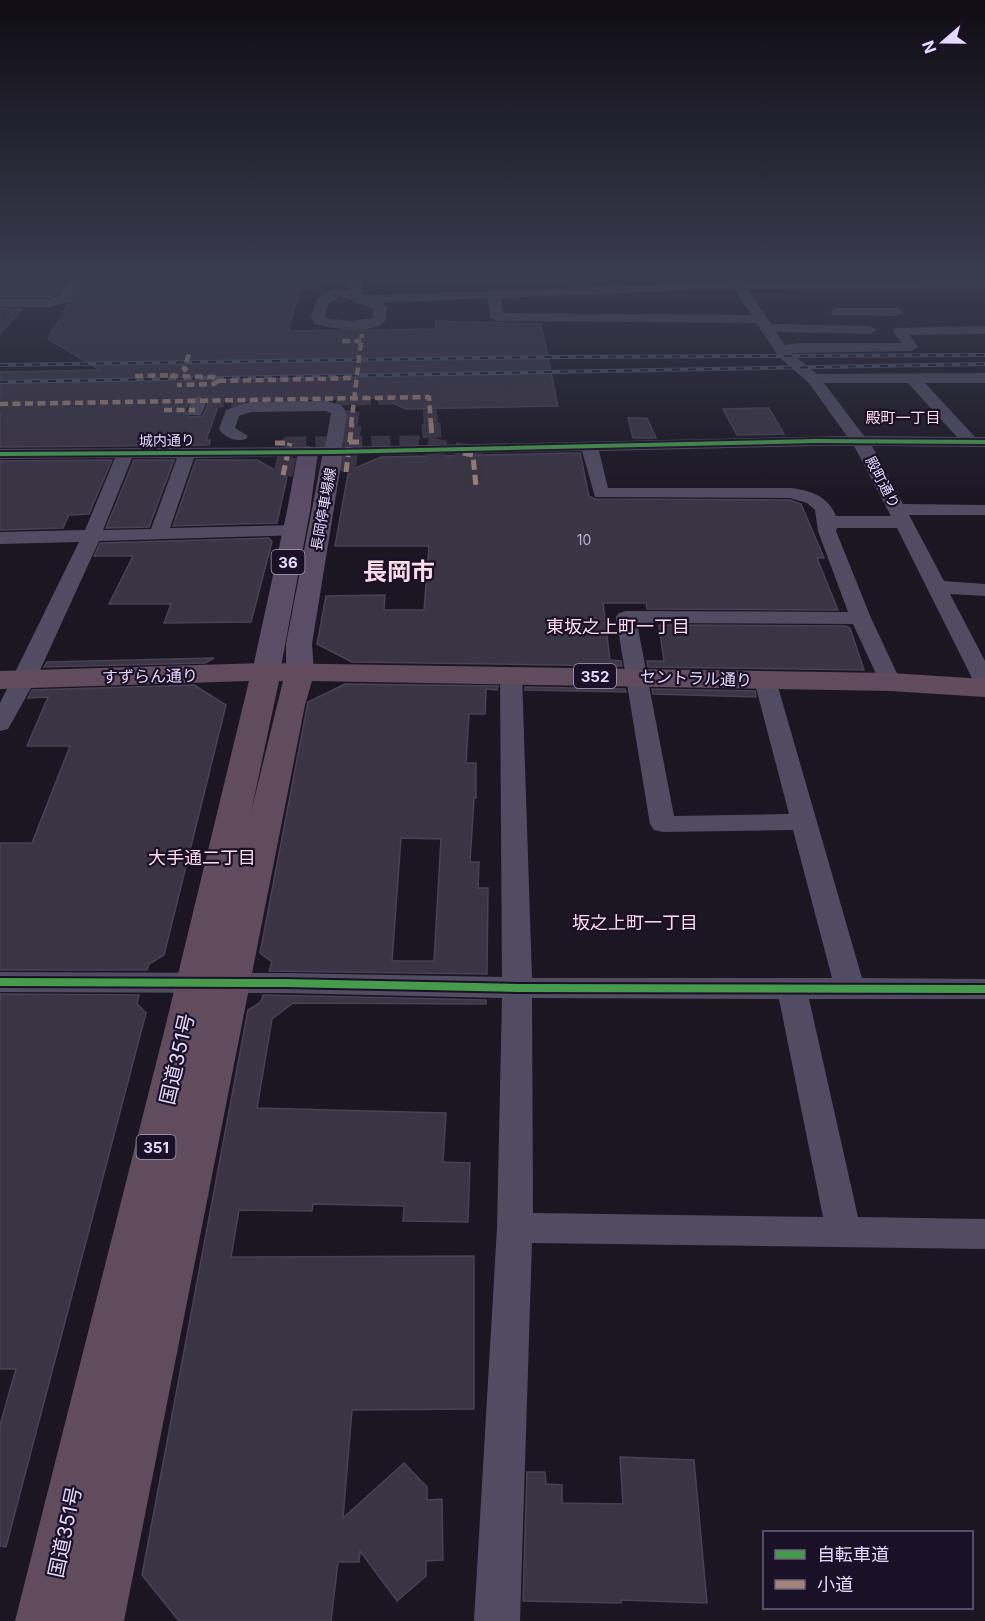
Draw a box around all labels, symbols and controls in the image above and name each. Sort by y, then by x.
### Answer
north arrow [913,12,973,72]
text: N [917,38,940,56]
district label: 殿町一丁目 [865,408,941,427]
street label: 城内通り [139,431,195,449]
street label: 殿町通り [862,453,904,511]
street label: 長岡停車場線 [307,466,339,552]
house number: 10 [577,531,591,548]
road number: 36 [272,550,304,574]
district label: 長岡市 [363,557,435,586]
district label: 東坂之上町一丁目 [546,616,690,637]
road number: 352 [574,664,616,688]
street label: すずらん通り [102,665,198,687]
street label: セントラル通り [640,666,752,690]
district label: 大手通二丁目 [148,847,256,868]
district label: 坂之上町一丁目 [572,912,698,933]
street label: 国道351号 [155,1011,199,1107]
road number: 351 [136,1135,176,1159]
street label: 国道351号 [44,1484,86,1580]
legend [763,1531,973,1609]
text: 自転車道 [817,1544,889,1565]
text: 小道 [817,1574,853,1595]

